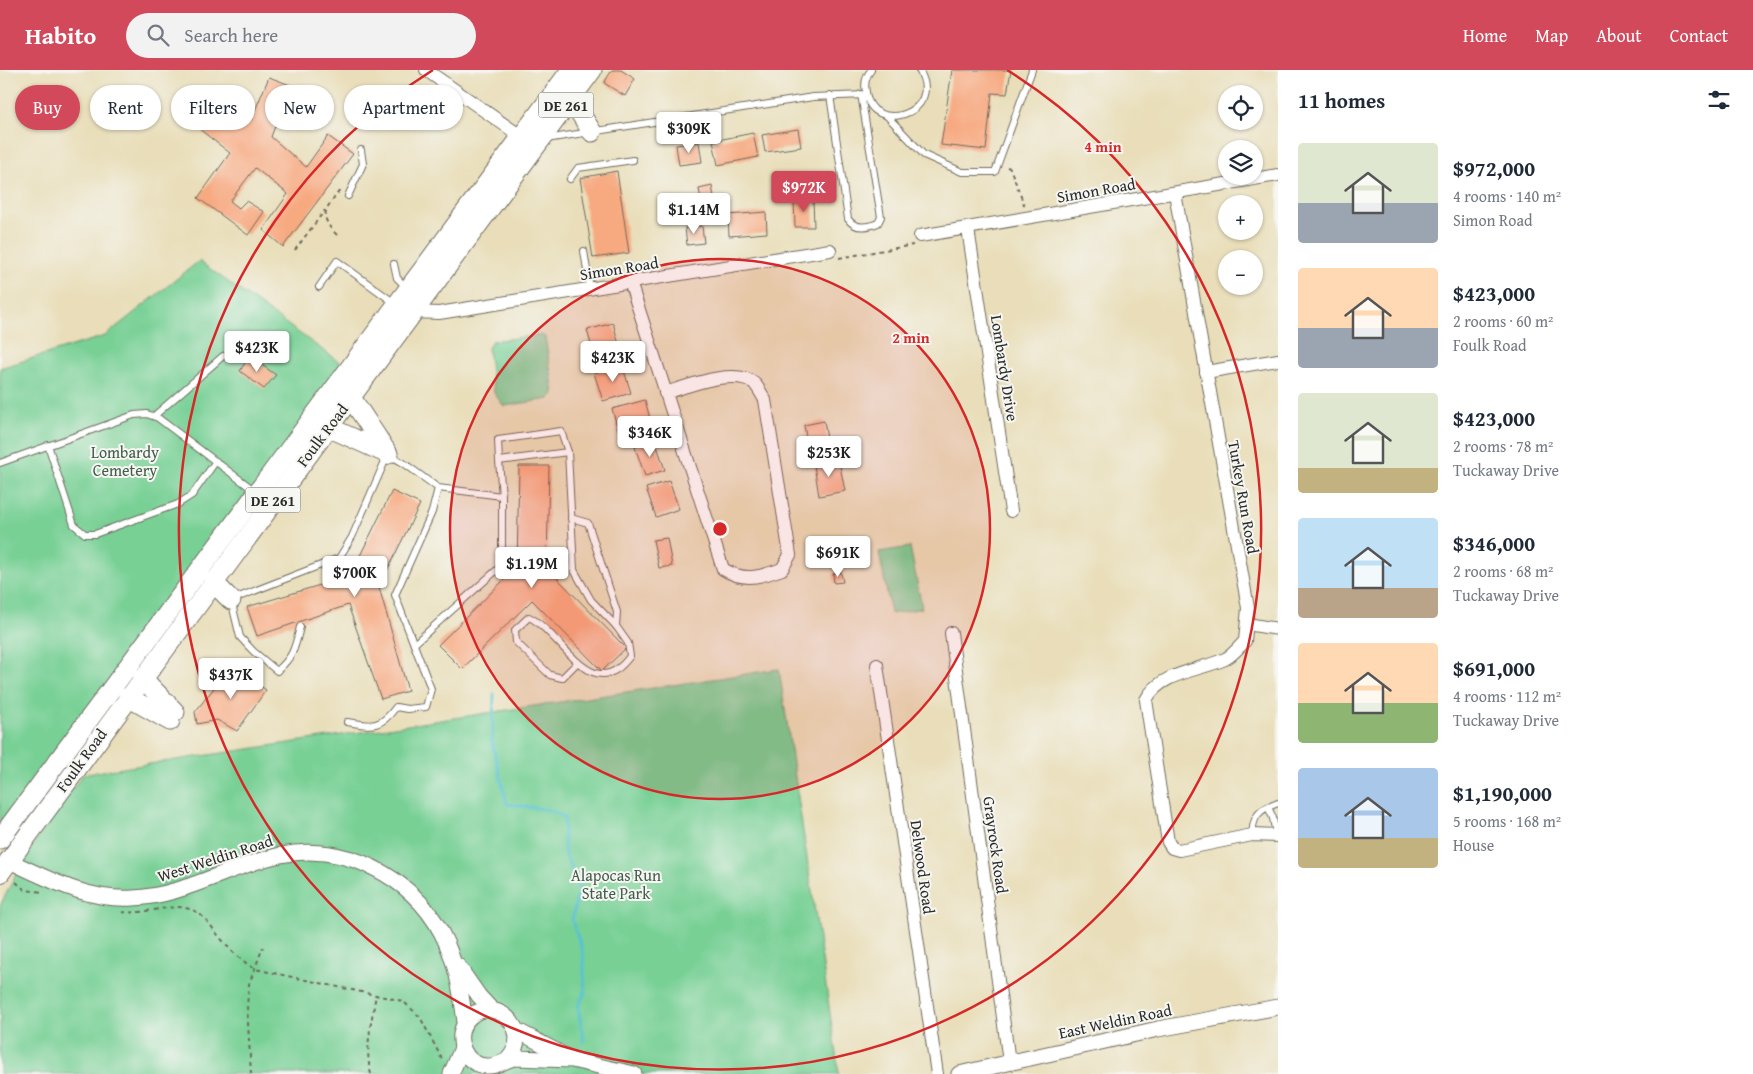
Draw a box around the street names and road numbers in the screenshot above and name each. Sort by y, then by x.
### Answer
road number: DE 261 [538,92,594,118]
street label: Simon Road [1055,171,1138,209]
street label: Simon Road [578,250,661,286]
street label: Lombardy Drive [985,313,1025,423]
street label: Foulk Road [290,398,354,472]
street label: Turkey Run Road [1222,438,1266,556]
road number: DE 261 [246,488,300,512]
street label: Foulk Road [50,723,113,797]
street label: Grayrock Road [977,795,1015,896]
street label: Delwood Road [905,818,942,916]
street label: West Weldin Road [154,828,276,888]
street label: East Weldin Road [1056,997,1174,1045]

